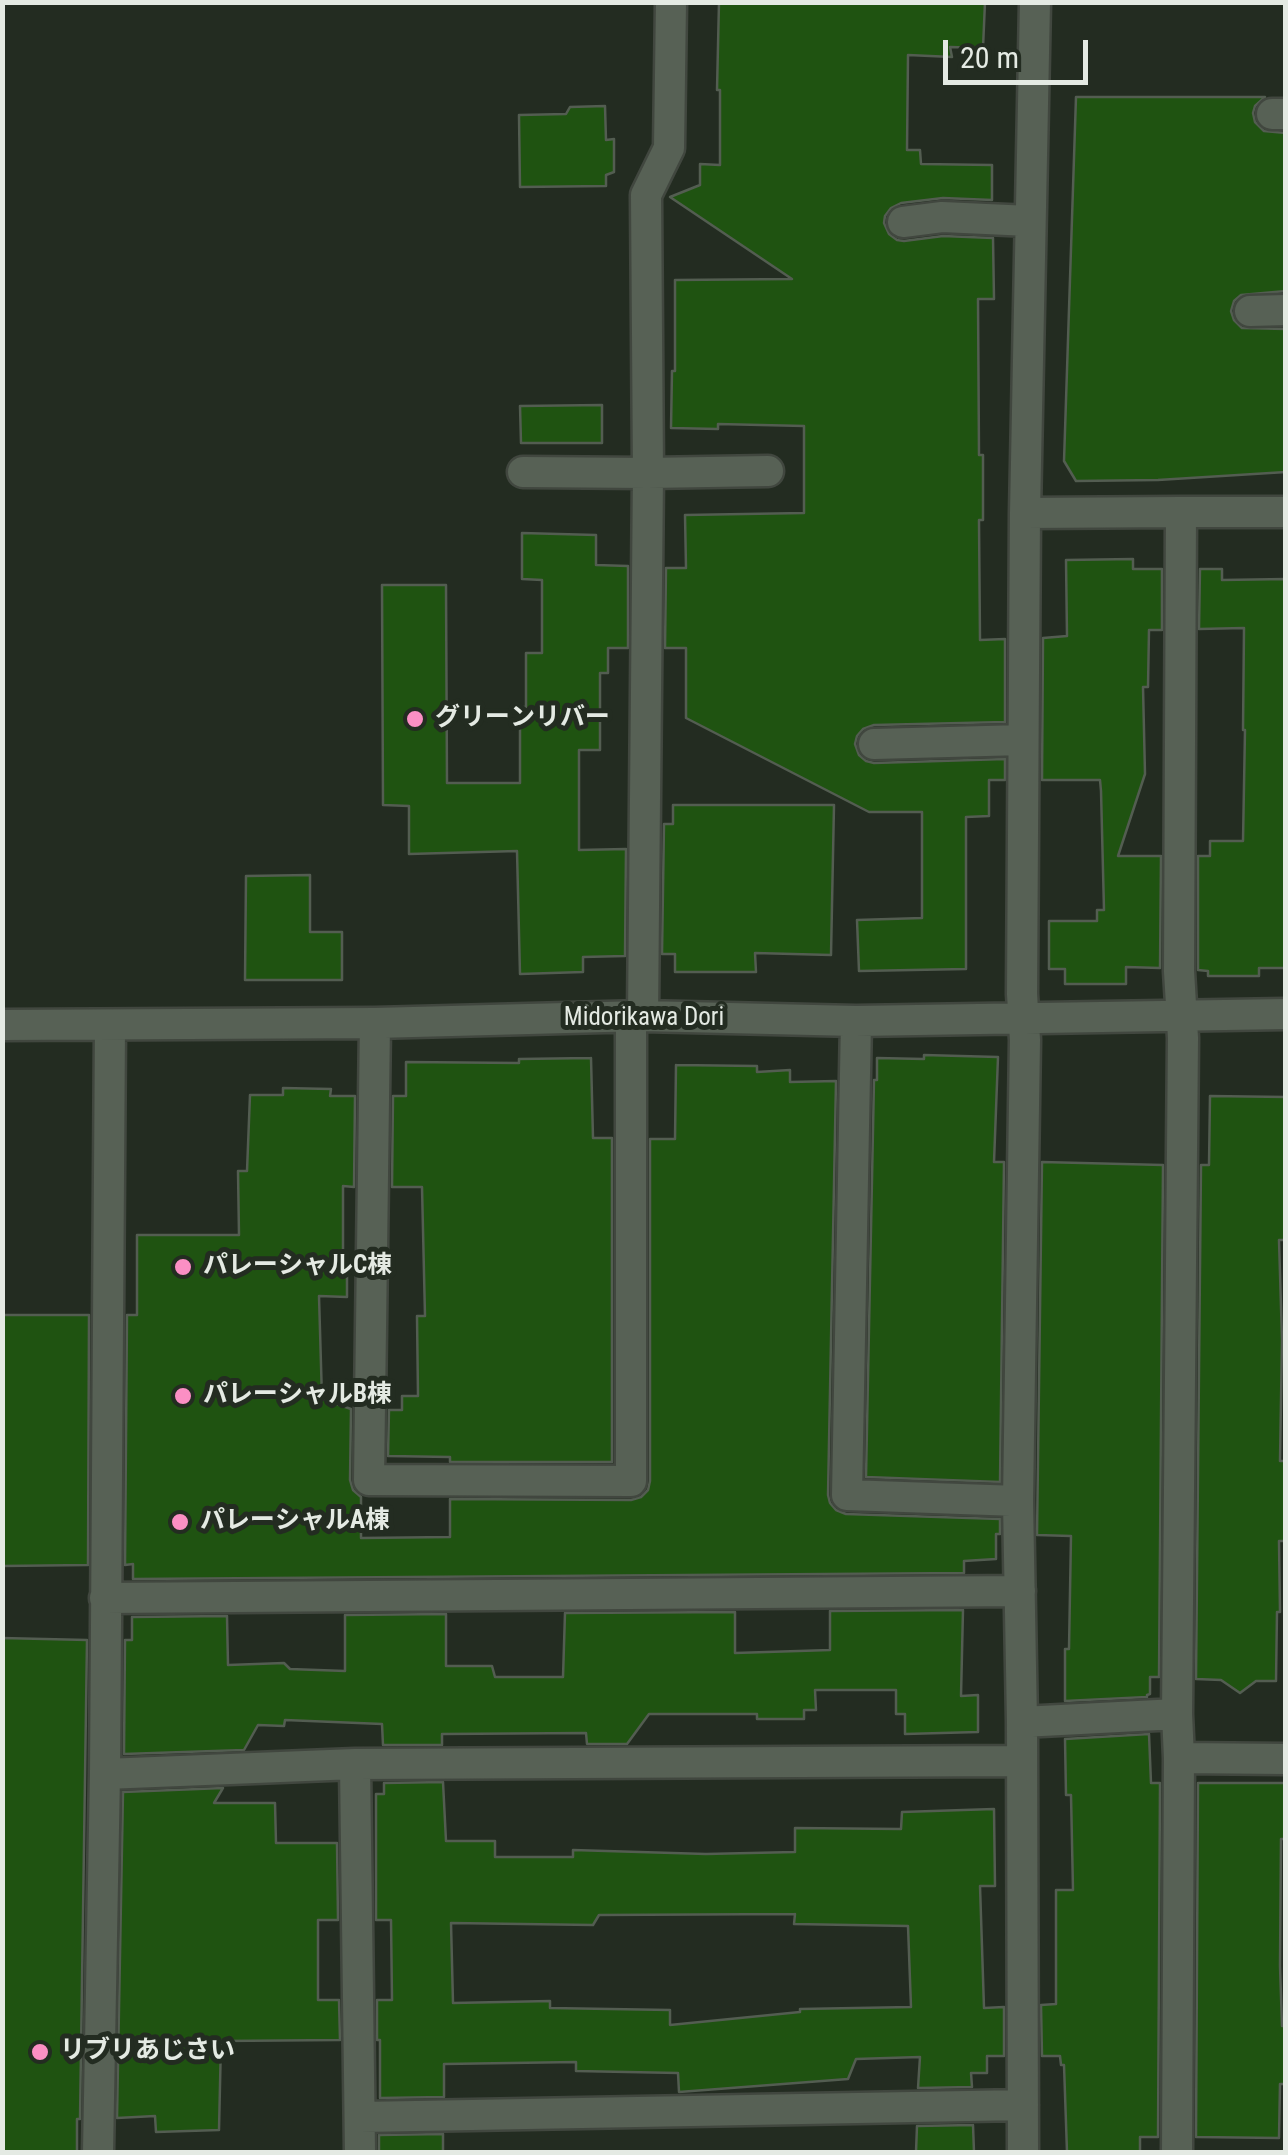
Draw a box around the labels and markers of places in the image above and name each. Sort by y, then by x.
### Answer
place label: グリーンリバー [435,704,610,734]
marker: グリーンリバー [404,708,426,730]
place label: パレーシャルC棟 [203,1252,392,1282]
marker: パレーシャルC棟 [172,1256,194,1278]
place label: パレーシャルB棟 [203,1381,392,1411]
marker: パレーシャルB棟 [172,1385,194,1407]
place label: パレーシャルA棟 [200,1507,390,1537]
marker: パレーシャルA棟 [169,1511,191,1533]
place label: リブリあじさい [60,2037,235,2067]
marker: リブリあじさい [29,2041,51,2063]

